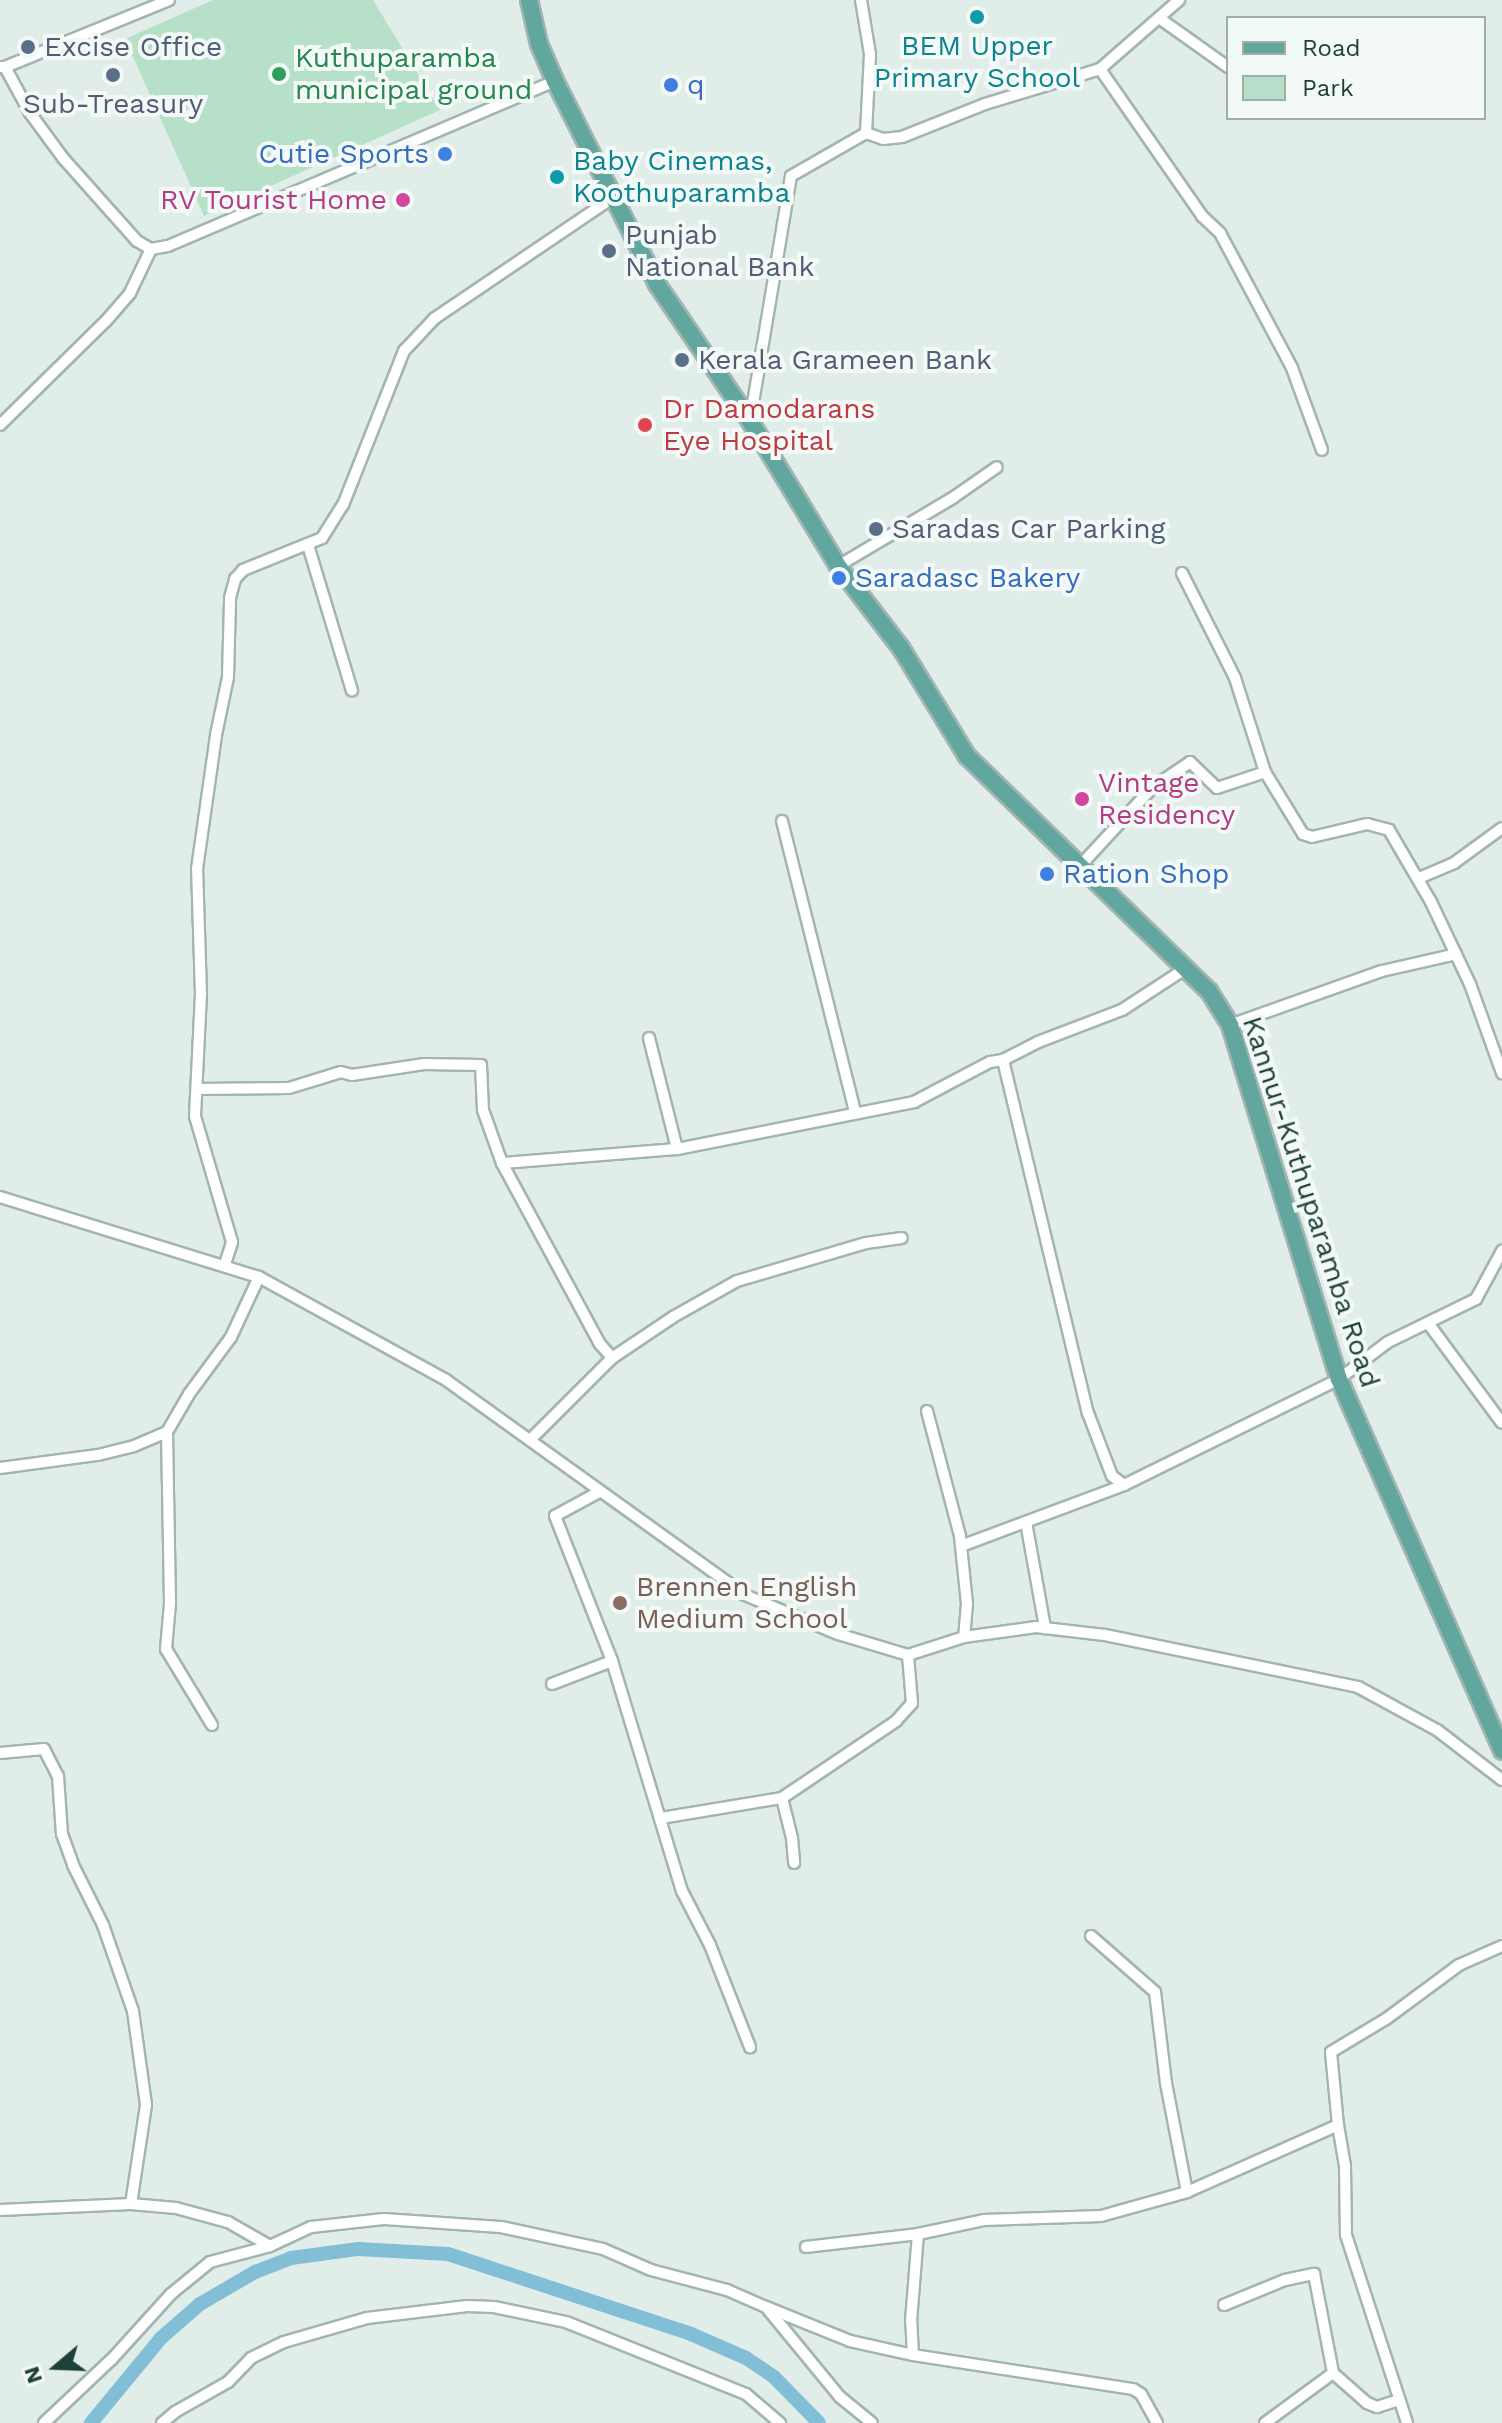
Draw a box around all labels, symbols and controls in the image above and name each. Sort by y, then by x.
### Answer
marker: BEM Upper Primary School [968,8,986,26]
legend [1226,16,1486,120]
place label: BEM Upper Primary School [873,29,1081,95]
place label: Excise Office [44,30,222,64]
text: Road [1302,34,1361,62]
marker: Excise Office [19,38,37,56]
place label: Kuthuparamba municipal ground [295,41,533,107]
marker: Kuthuparamba municipal ground [270,65,288,83]
marker: Sub-Treasury [104,66,122,84]
place label: q [687,68,705,102]
text: Park [1302,74,1354,102]
marker: q [662,76,680,94]
place label: Sub-Treasury [23,87,203,121]
place label: Cutie Sports [258,137,429,171]
place label: Baby Cinemas, Koothuparamba [573,144,790,210]
marker: Cutie Sports [436,145,454,163]
marker: Baby Cinemas, Koothuparamba [548,168,566,186]
place label: RV Tourist Home [158,183,387,217]
marker: RV Tourist Home [394,191,412,209]
place label: Punjab National Bank [625,218,815,284]
marker: Punjab National Bank [600,242,618,260]
place label: Kerala Grameen Bank [698,343,993,377]
marker: Kerala Grameen Bank [673,351,691,369]
place label: Dr Damodarans Eye Hospital [663,392,876,458]
marker: Dr Damodarans Eye Hospital [634,414,656,436]
place label: Saradas Car Parking [892,512,1166,546]
marker: Saradas Car Parking [867,520,885,538]
place label: Saradasc Bakery [855,561,1080,595]
marker: Saradasc Bakery [830,569,848,587]
place label: Vintage Residency [1098,766,1235,832]
marker: Vintage Residency [1073,790,1091,808]
place label: Ration Shop [1063,857,1229,891]
marker: Ration Shop [1038,865,1056,883]
street label: Kannur-Kuthuparamba Road [1235,1012,1387,1392]
place label: Brennen English Medium School [636,1570,857,1636]
marker: Brennen English Medium School [611,1594,629,1612]
north arrow [16,2327,96,2407]
text: N [18,2363,47,2387]

